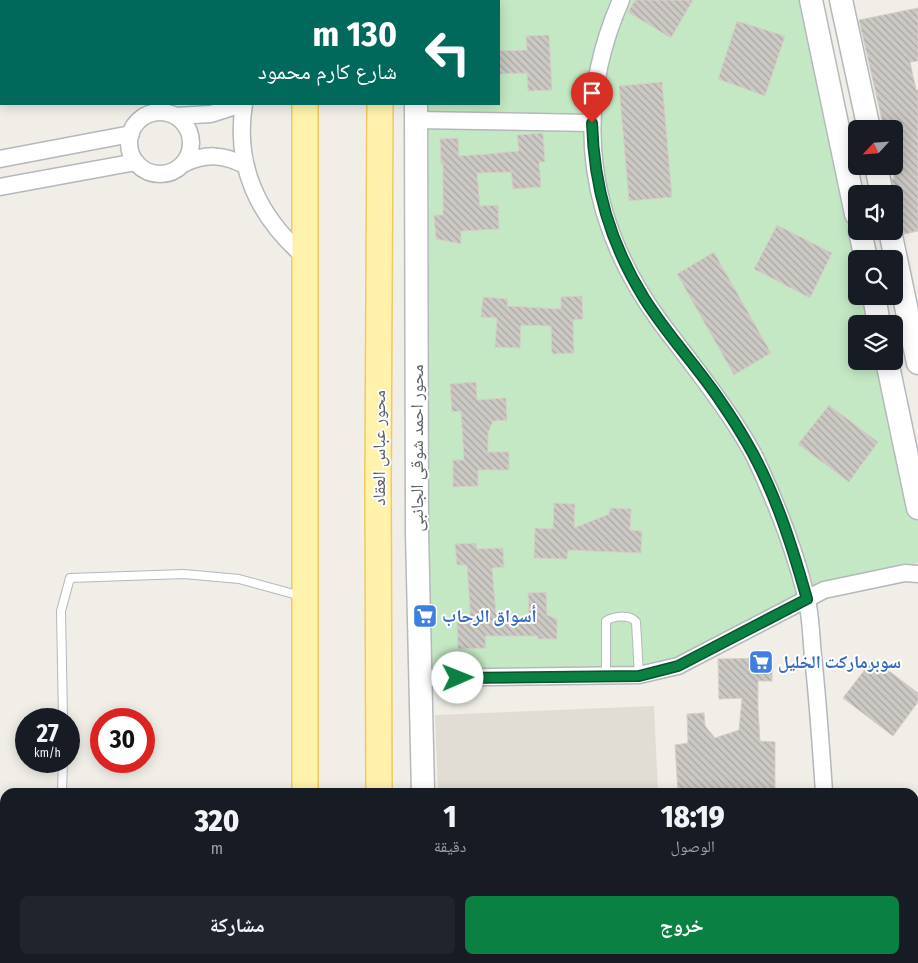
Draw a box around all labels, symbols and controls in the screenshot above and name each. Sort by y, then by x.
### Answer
text: 130 m [313,13,397,55]
icon: left [415,20,480,85]
text: شارع كارم محمود [258,58,397,85]
pin [571,72,613,123]
icon: arrive [578,79,606,107]
north arrow [848,120,902,175]
map controls [848,120,903,370]
button: sound [848,185,903,240]
button: search [848,250,903,305]
button: layers [848,315,903,370]
street label: محور احمد شوقى الجانبى [406,364,428,532]
street label: محور عباس العقاد [368,390,390,506]
supermarket icon: أسواق الرحاب [412,603,438,629]
place label: أسواق الرحاب [442,605,537,627]
supermarket icon: سوبرماركت الخليل [748,649,774,675]
position arrow [431,651,483,703]
place label: سوبرماركت الخليل [778,651,901,673]
speed limit sign: 30 [90,708,155,773]
text: 27 [36,719,59,749]
text: km/h [34,746,61,760]
text: 1 [444,799,457,835]
text: 18:19 [661,799,725,835]
text: 320 [194,803,239,839]
text: دقيقة [434,837,466,856]
text: الوصول [671,837,715,856]
text: m [211,839,223,858]
button: مشاركة [20,896,455,954]
button: خروج [465,896,899,954]

